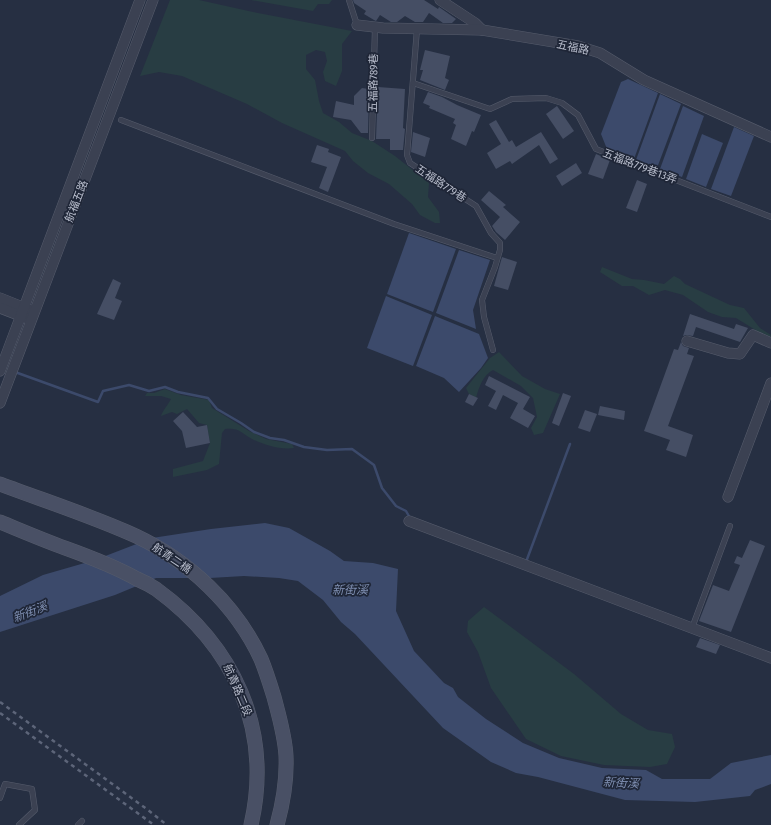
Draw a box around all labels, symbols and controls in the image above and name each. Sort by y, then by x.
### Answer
street label: 五福路 [555,38,590,57]
street label: 五福路789巷 [366,53,381,113]
street label: 五福路779巷13弄 [601,146,679,187]
street label: 五福路779巷 [413,162,469,205]
street label: 航福五路 [63,178,90,224]
street label: 航青二橋 [150,541,194,576]
water label: 新街溪 [332,583,370,597]
water label: 新街溪 [11,598,51,625]
street label: 航青路二段 [221,662,254,718]
water label: 新街溪 [603,775,641,791]

